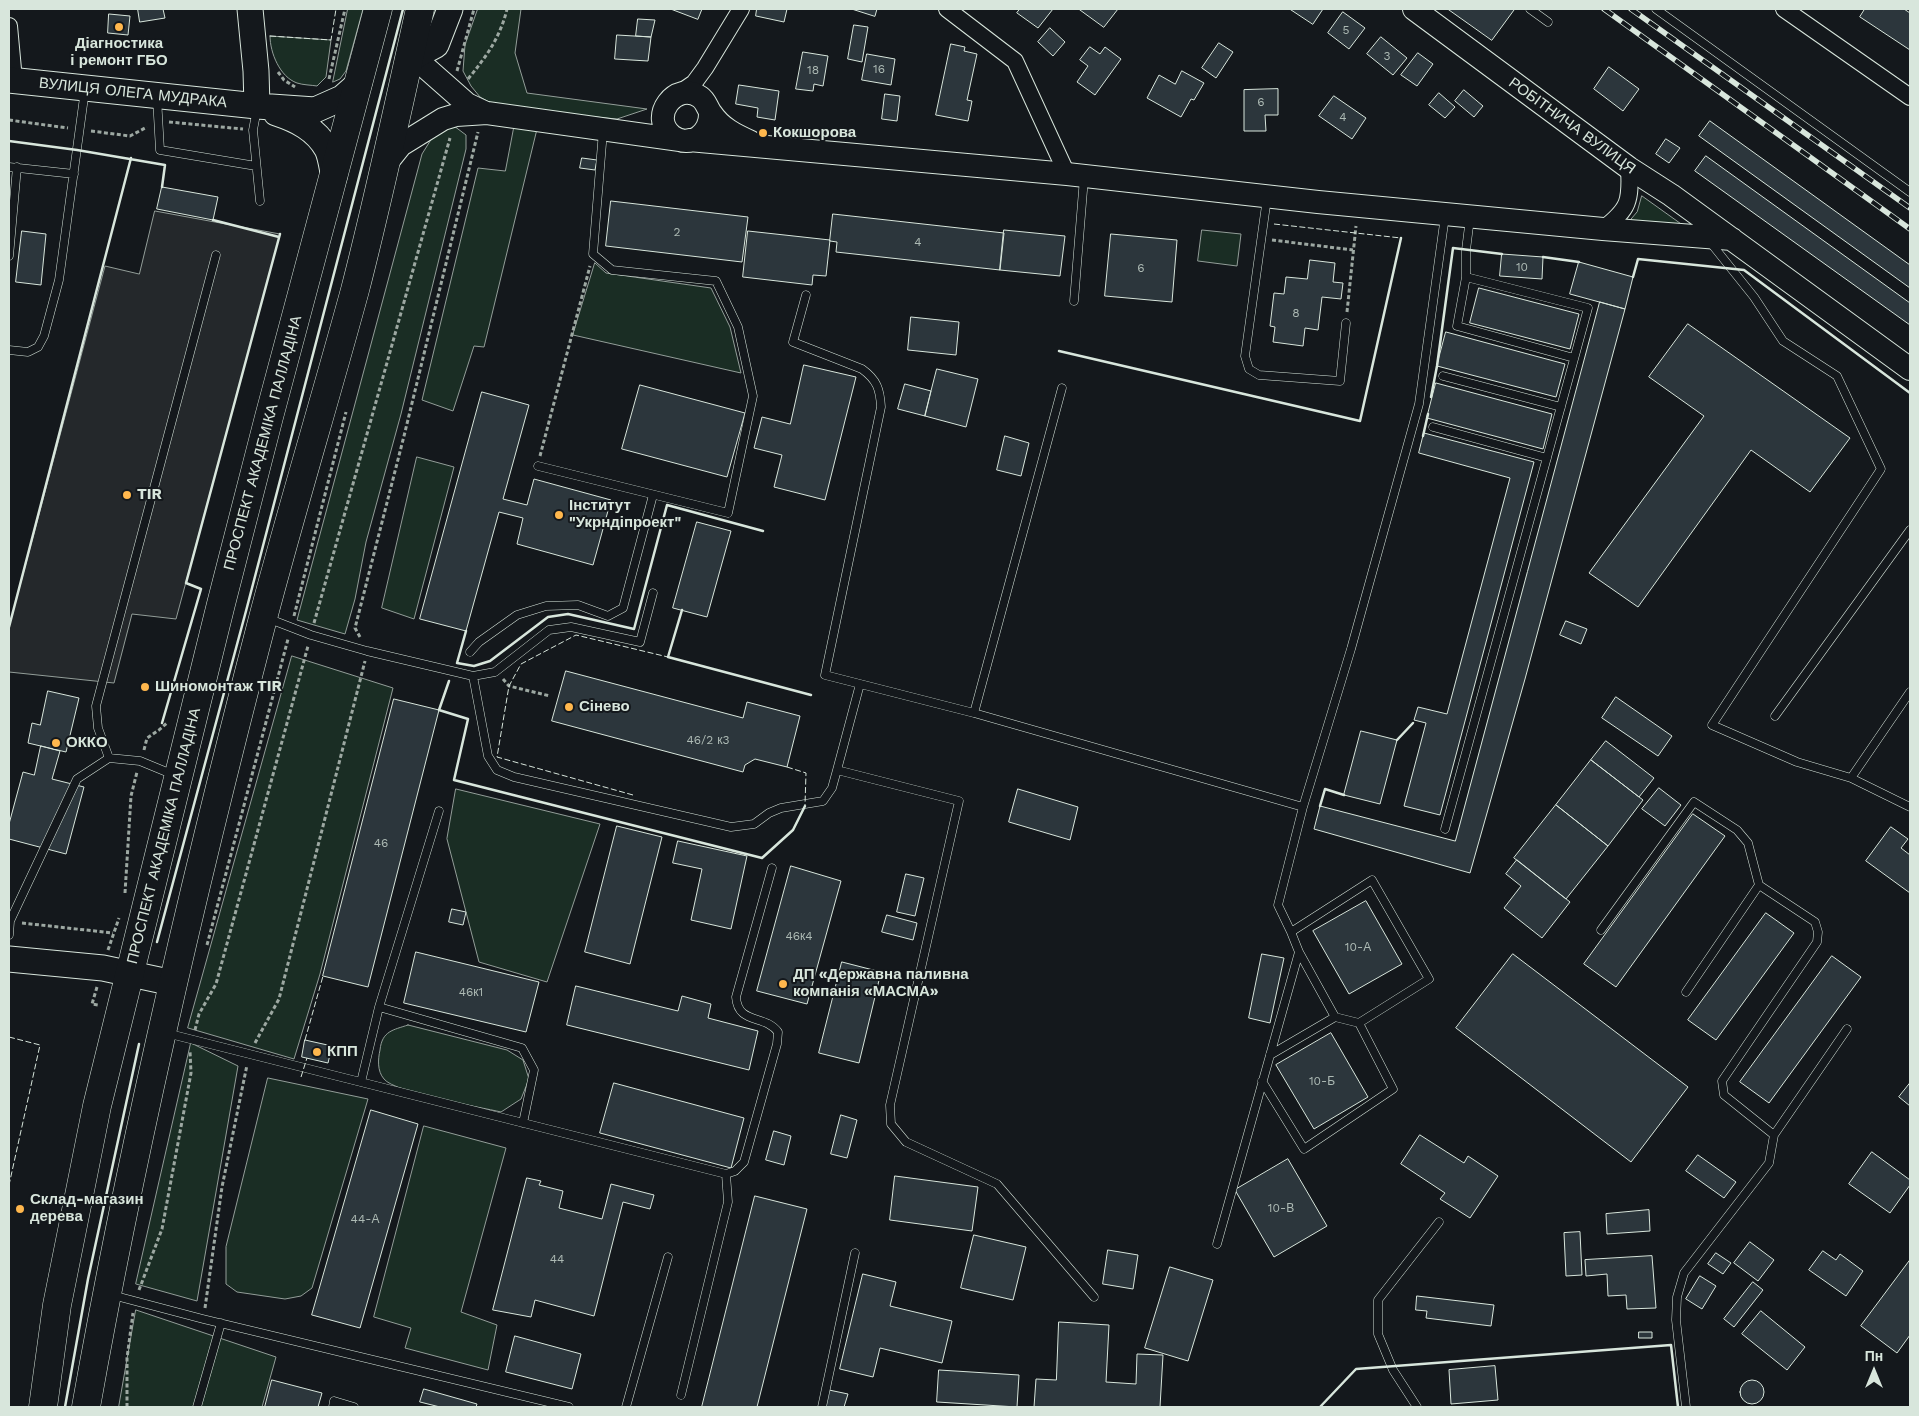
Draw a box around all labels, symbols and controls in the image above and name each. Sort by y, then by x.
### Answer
marker: Діагностика і ремонт ГБО [113,21,125,33]
house number: 5 [1343,23,1349,37]
place label: Діагностика і ремонт ГБО [70,35,168,70]
house number: 3 [1384,49,1390,63]
house number: 16 [873,62,885,76]
house number: 18 [807,63,819,77]
street label: ВУЛИЦЯ ОЛЕГА МУДРАКА [38,74,228,112]
street label: РОБІТНИЧА ВУЛИЦЯ [1505,74,1639,178]
house number: 6 [1257,95,1265,109]
house number: 4 [1339,110,1347,124]
place label: Кокшорова [773,124,856,142]
marker: Кокшорова [757,127,769,139]
house number: 2 [674,225,680,239]
house number: 4 [914,235,922,249]
house number: 10 [1516,260,1528,274]
house number: 6 [1137,261,1145,275]
house number: 8 [1292,306,1300,320]
street label: ПРОСПЕКТ АКАДЕМІКА ПАЛЛАДІНА [220,314,306,572]
place label: TIR [137,486,162,504]
marker: TIR [121,489,133,501]
place label: Інститут "Укрндіпроект" [569,497,681,532]
marker: Інститут "Укрндіпроект" [553,509,565,521]
place label: Шиномонтаж TIR [155,678,282,696]
marker: Шиномонтаж TIR [139,681,151,693]
place label: Сінево [579,698,630,716]
marker: Сінево [563,701,575,713]
street label: ПРОСПЕКТ АКАДЕМІКА ПАЛЛАДІНА [123,706,205,966]
house number: 46/2 к3 [686,733,730,747]
place label: ОККО [66,734,108,752]
marker: ОККО [50,737,62,749]
house number: 46 [374,836,388,850]
house number: 46к4 [785,929,813,943]
house number: 10-А [1345,940,1371,954]
place label: ДП «Державна паливна компанія «МАСМА» [793,966,969,1001]
marker: ДП «Державна паливна компанія «МАСМА» [777,978,789,990]
house number: 46к1 [459,985,483,999]
place label: КПП [327,1043,358,1061]
marker: КПП [311,1046,323,1058]
house number: 10-Б [1309,1074,1335,1088]
place label: Склад-магазин дерева [30,1191,144,1226]
house number: 10-В [1268,1201,1294,1215]
marker: Склад-магазин дерева [14,1203,26,1215]
house number: 44-А [351,1212,379,1226]
house number: 44 [550,1252,564,1266]
north arrow [1849,1346,1899,1396]
text: Пн [1865,1348,1883,1364]

